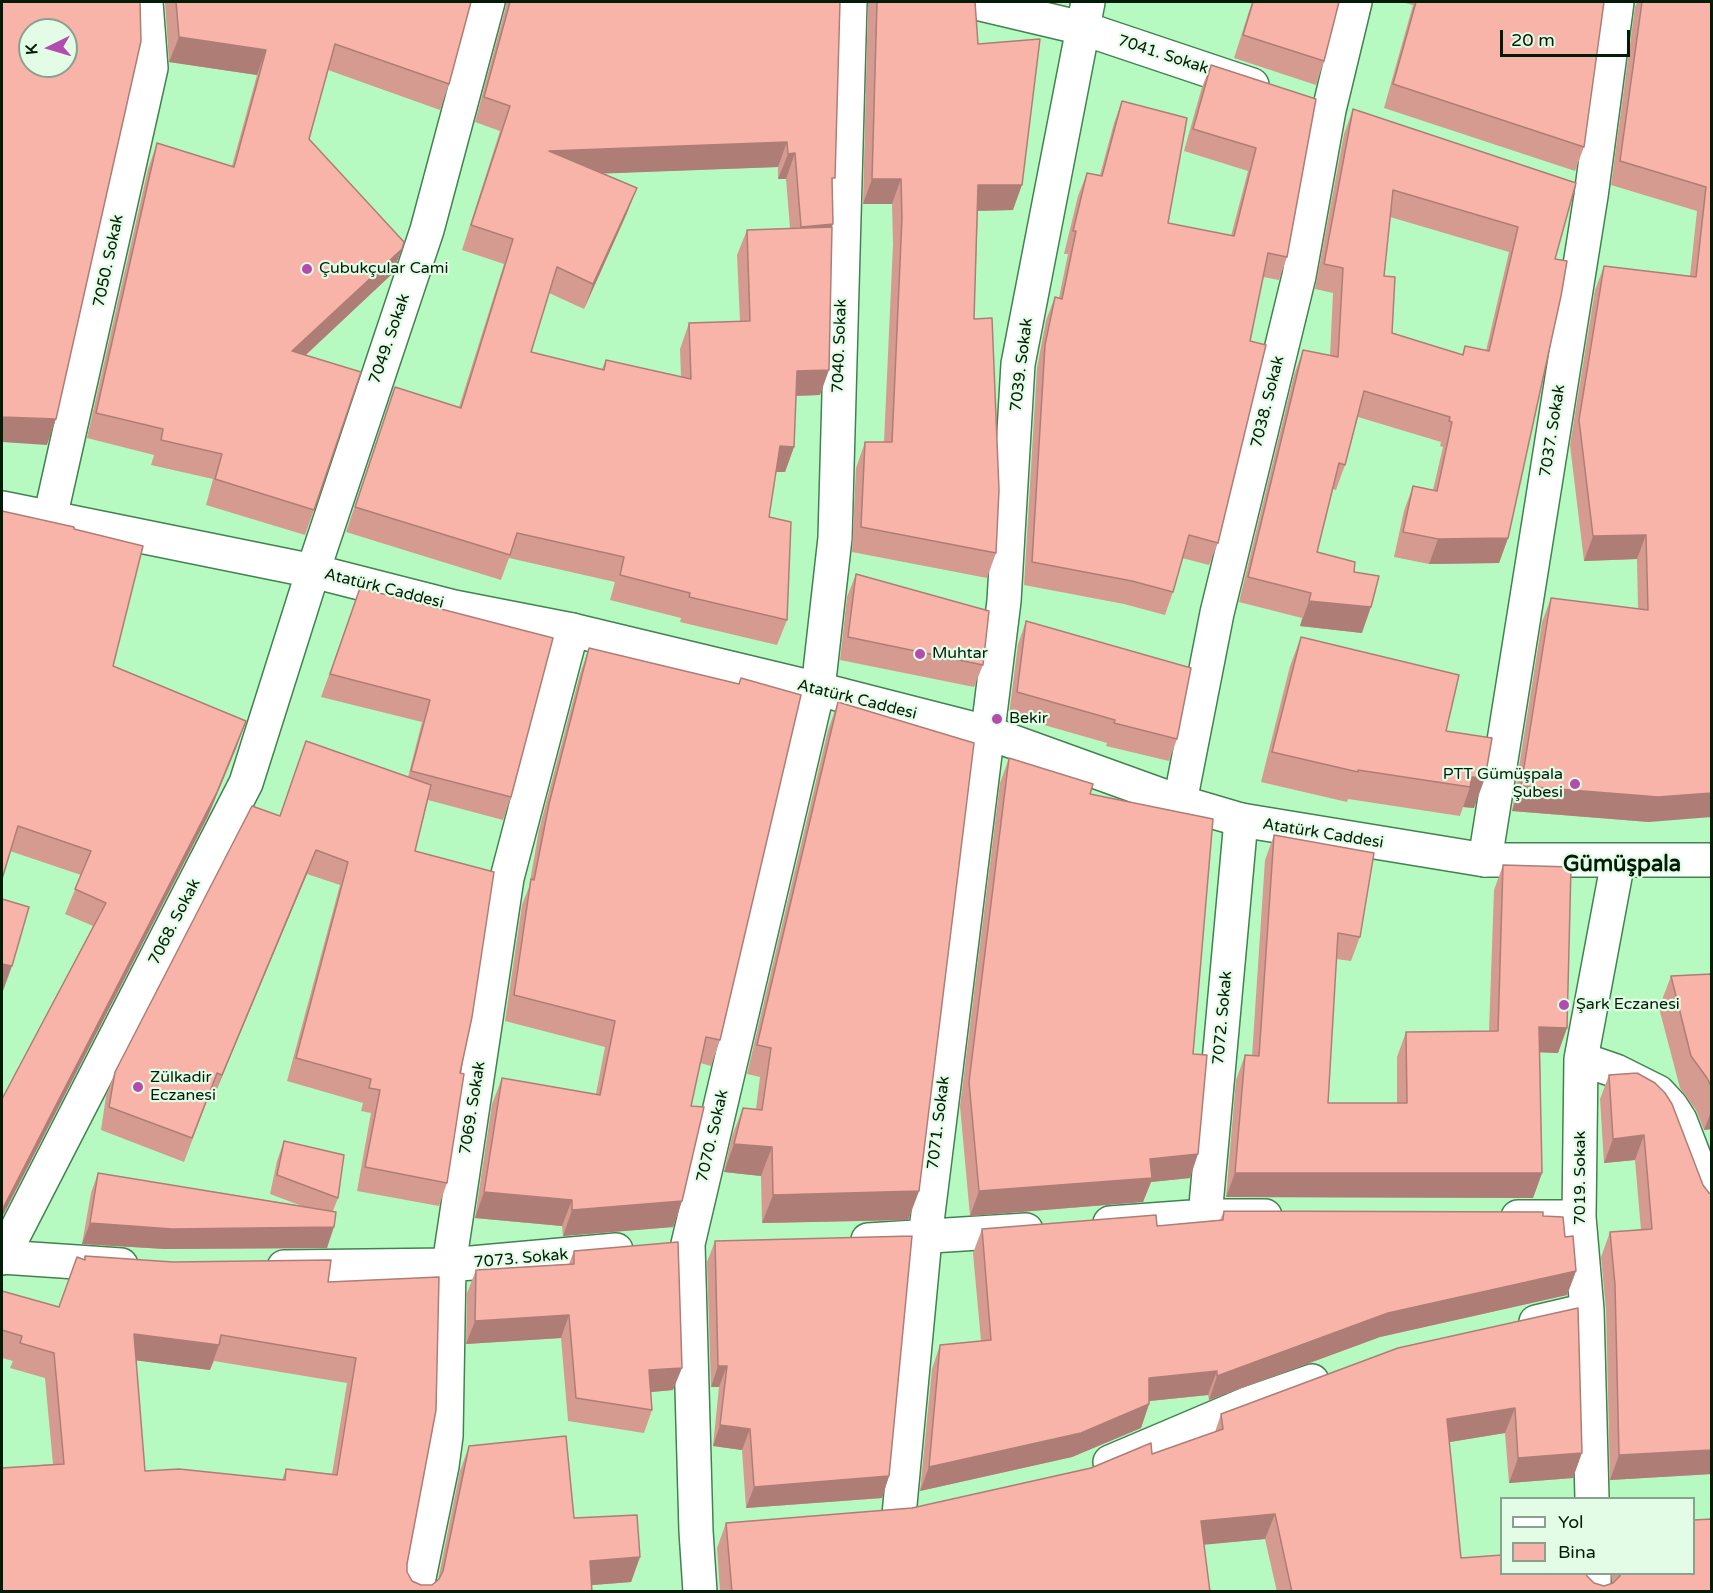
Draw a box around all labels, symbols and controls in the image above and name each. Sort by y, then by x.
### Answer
north arrow [18,18,78,78]
scale bar [1503,18,1634,56]
text: 20 m [1511,29,1555,51]
street label: 7041. Sokak [1115,31,1211,79]
text: K [22,43,42,56]
street label: 7050. Sokak [90,213,128,309]
place label: Çubukçular Cami [319,259,448,279]
marker: Çubukçular Cami [300,262,314,276]
street label: 7049. Sokak [366,291,414,387]
street label: 7040. Sokak [829,299,851,393]
street label: 7039. Sokak [1007,317,1037,413]
street label: 7038. Sokak [1247,354,1289,450]
street label: 7037. Sokak [1536,383,1570,479]
street label: Atatürk Caddesi [322,565,446,613]
place label: Muhtar [932,644,988,664]
marker: Muhtar [913,647,927,661]
street label: Atatürk Caddesi [795,676,919,724]
place label: Bekir [1009,709,1048,729]
marker: Bekir [990,712,1004,726]
place label: PTT Gümüşpala Şubesi [1443,765,1563,803]
marker: PTT Gümüşpala Şubesi [1568,777,1582,791]
street label: Atatürk Caddesi [1261,815,1385,853]
district label: Gümüşpala [1563,852,1681,878]
street label: 7068. Sokak [145,876,205,968]
street label: 7072. Sokak [1209,970,1237,1066]
place label: Şark Eczanesi [1576,995,1680,1015]
marker: Şark Eczanesi [1557,998,1571,1012]
street label: 7069. Sokak [456,1060,490,1156]
place label: Zülkadir Eczanesi [150,1068,216,1106]
street label: 7071. Sokak [924,1075,954,1171]
marker: Zülkadir Eczanesi [131,1080,145,1094]
street label: 7070. Sokak [693,1088,733,1184]
street label: 7019. Sokak [1571,1131,1591,1225]
street label: 7073. Sokak [473,1245,569,1273]
legend [1500,1497,1695,1575]
text: Yol [1558,1511,1584,1533]
text: Bina [1558,1541,1596,1563]

